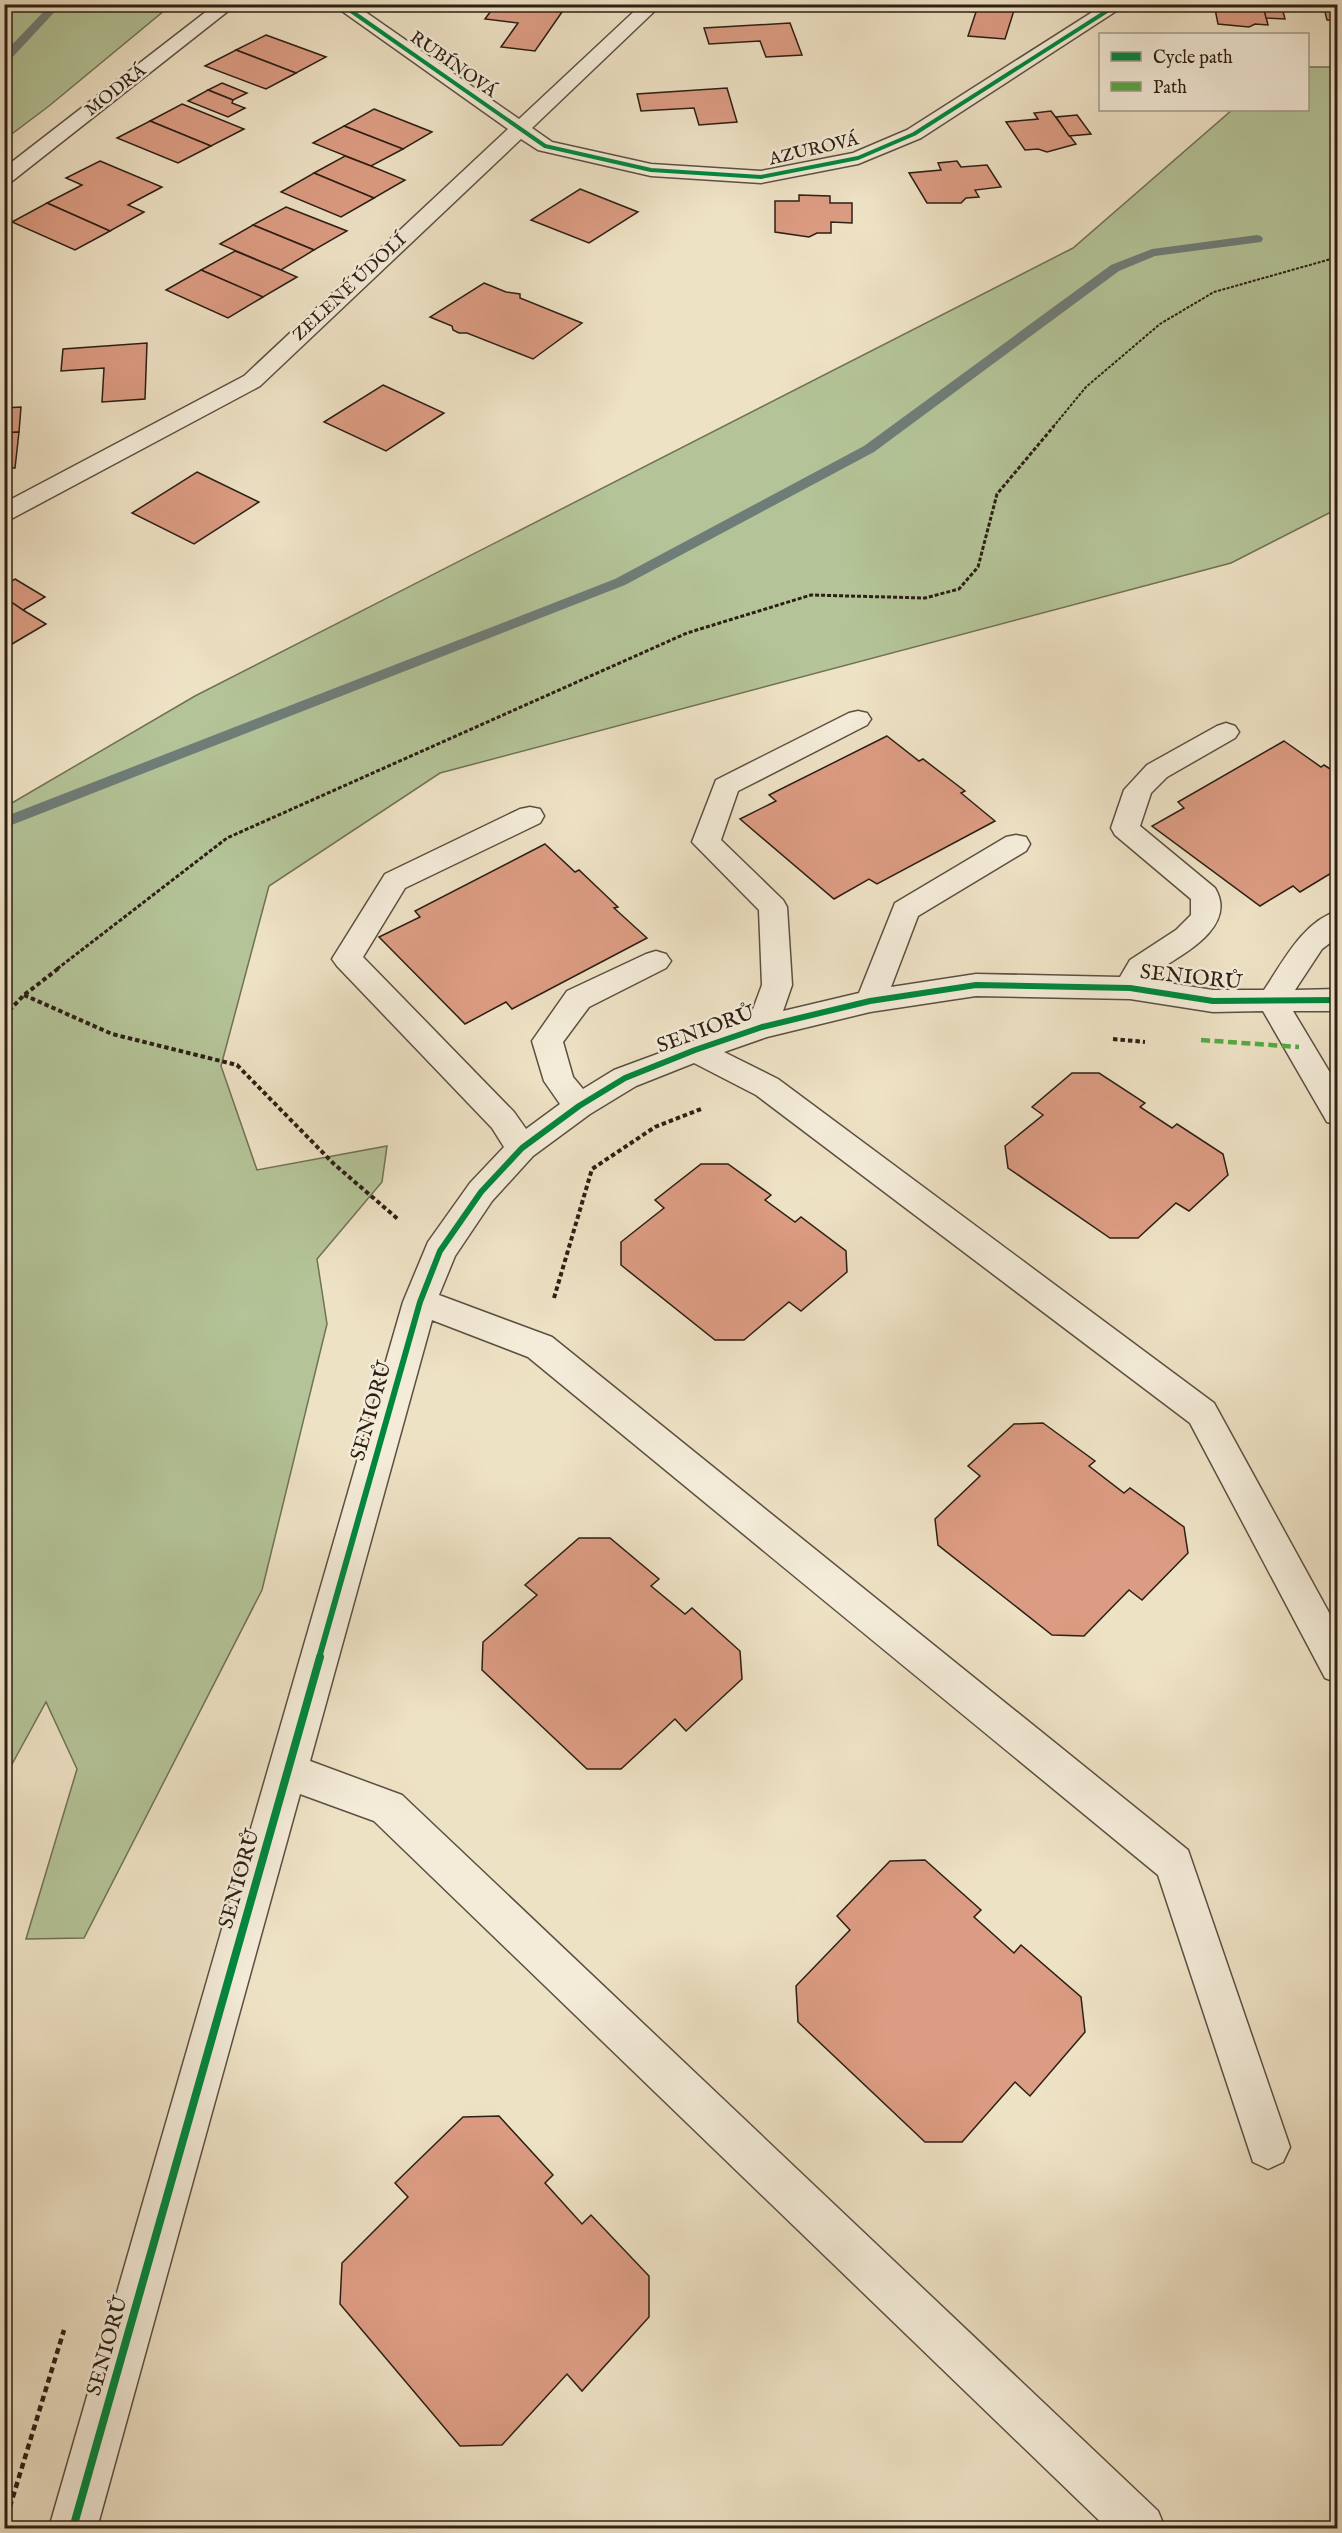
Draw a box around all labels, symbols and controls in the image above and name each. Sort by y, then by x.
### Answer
street label: RUBÍNOVÁ [405,25,503,104]
legend [1099,33,1309,111]
text: Cycle path [1153,47,1233,70]
street label: MODRÁ [80,58,152,122]
text: Path [1153,77,1187,100]
street label: AZUROVÁ [766,126,862,172]
street label: ZELENÉ ÚDOLÍ [287,227,413,347]
street label: SENIORŮ [1139,959,1244,997]
street label: SENIORŮ [653,1000,759,1060]
street label: SENIORŮ [345,1358,399,1464]
street label: SENIORŮ [213,1826,267,1932]
street label: SENIORŮ [81,2293,135,2399]

